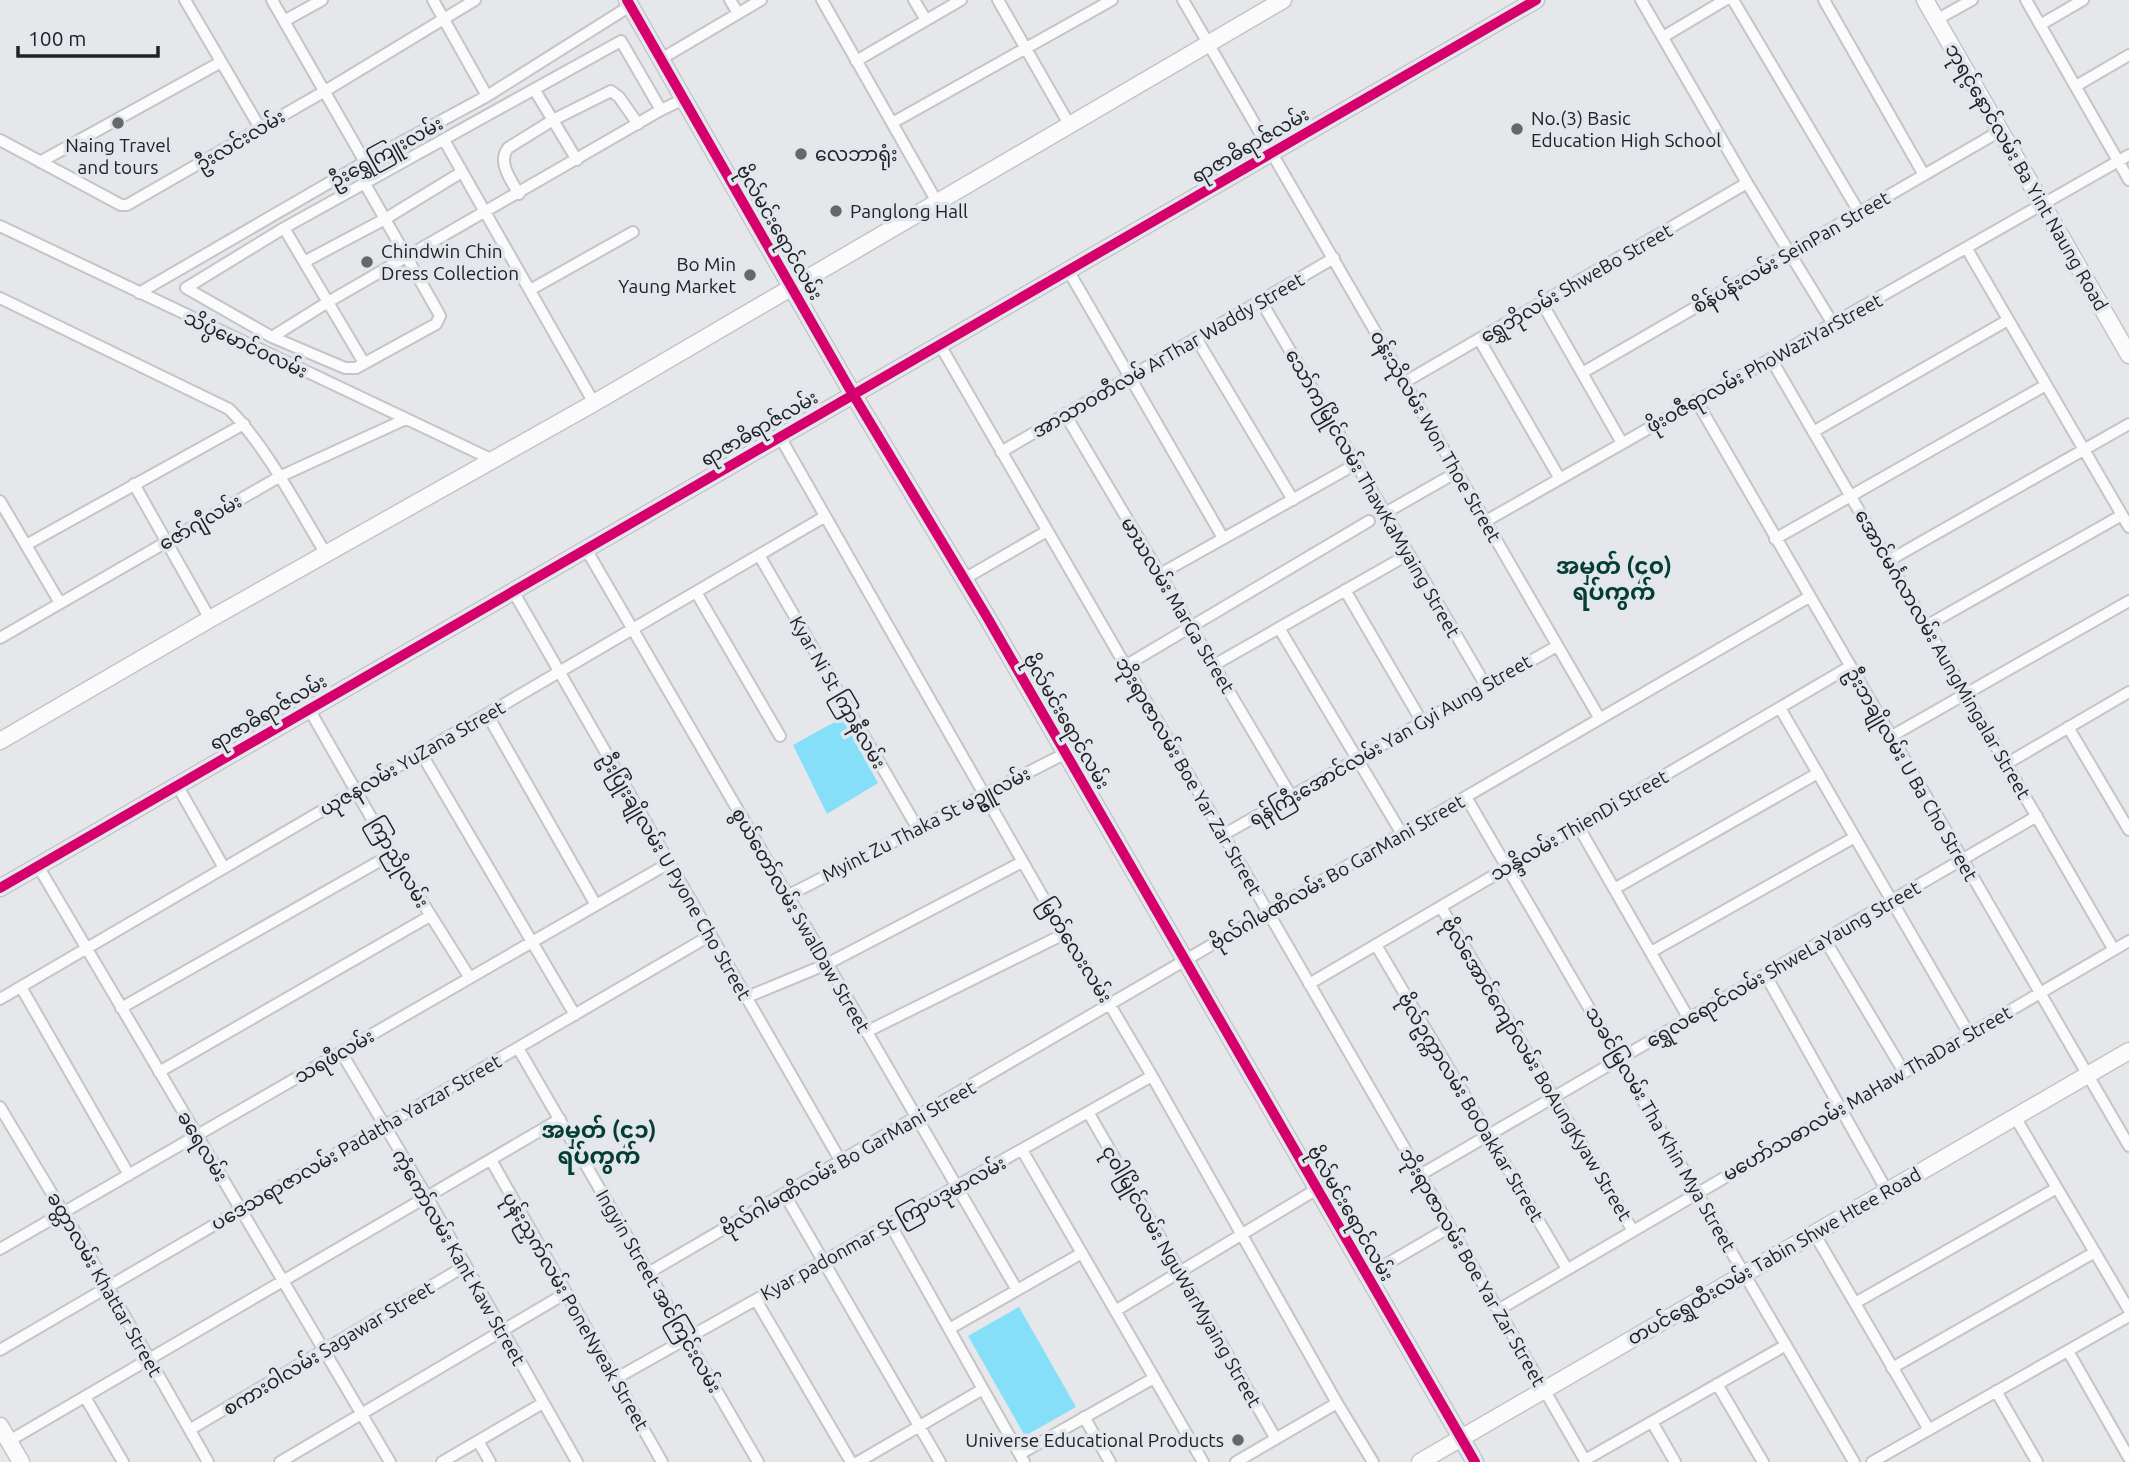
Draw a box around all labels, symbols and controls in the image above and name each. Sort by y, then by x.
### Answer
scale bar [18,14,158,58]
text: 100 m [28,26,86,50]
street label: ဘုရင့်နောင်လမ်း Ba Yint Naung Road [1936,38,2115,317]
street label: ရာဇာဓိရာဇ်လမ်း [1186,100,1315,192]
street label: ဦးလင်းလမ်း [190,102,291,180]
place label: No.(3) Basic Education High School [1531,107,1721,151]
street label: ဦးရွှေကြူးလမ်း [324,109,449,196]
marker: Naing Travel and tours [110,115,126,131]
marker: No.(3) Basic Education High School [1509,121,1525,137]
place label: Naing Travel and tours [65,134,171,178]
place label: လေဘာရုံး [815,143,898,171]
marker: လေဘာရုံး [793,146,809,162]
street label: ဗိုလ်မင်းရောင်လမ်း [727,159,830,307]
street label: စိန်ပန်းလမ်း SeinPan Street [1687,184,1897,322]
place label: Panglong Hall [850,200,968,222]
marker: Panglong Hall [828,203,844,219]
street label: ရွှေဘိုလမ်း ShweBo Street [1475,216,1679,352]
place label: Chindwin Chin Dress Collection [381,240,519,284]
place label: Bo Min Yaung Market [618,253,737,297]
marker: Chindwin Chin Dress Collection [359,254,375,270]
street label: အာသာဝတီလမ် ArThar Waddy Street [1027,265,1308,442]
marker: Bo Min Yaung Market [742,267,758,283]
street label: ဖိုးဝဇီရာလမ်း PhoWaziYarStreet [1641,286,1889,442]
street label: သိပ္ပံမောင်ဝလမ်း [179,303,312,387]
street label: ဝန်းသိုလမ်း Won Thoe Street [1361,325,1509,549]
street label: သော်ကမြိုင်လမ်း ThawKaMyaing Street [1277,343,1468,644]
street label: ရာဇာဓိရာဇ်လမ်း [695,383,824,475]
street label: ဇော်ဂျီလမ်း [153,487,248,559]
street label: အောင်မင်္ဂလာလမ်း AungMingalar Street [1851,504,2038,803]
street label: မာဃလမ်း MarGa Street [1117,512,1242,697]
district label: အမှတ် (၄၀) ရပ်ကွက် [1556,550,1672,611]
street label: Kyar Ni St ကြာနီလမ်း [781,610,893,775]
street label: ရန်ကြီးအောင်လမ်း Yan Gyi Aung Street [1243,647,1538,835]
street label: ဗိုလ်မင်းရောင်လမ်း [1014,648,1117,796]
street label: ဘိုးရာဇာလမ်း Boe Yar Zar Street [1106,652,1269,902]
street label: ဦးဘချိုလမ်း U Ba Cho Street [1837,662,1985,888]
street label: ရာဇာဓိရာဇ်လမ်း [204,667,333,759]
street label: ယုဇနလမ်း YuZana Street [314,693,512,825]
street label: ဦးပြုံးချိုလမ်း U Pyone Cho Street [592,747,759,1006]
street label: Myint Zu Thaka St မဥ္ဇူလမ်း [817,759,1036,891]
street label: သန္ဒိလမ်း ThienDi Street [1485,762,1675,890]
street label: ဗိုလ်ဂါမဏိလမ်း Bo GarMani Street [1204,787,1472,959]
street label: စွယ်တော်လမ်း SwalDaw Street [723,802,877,1039]
street label: ကြာညိုလမ်း [360,811,436,914]
street label: ရွှေလရောင်လမ်း ShweLaYaung Street [1641,873,1927,1056]
street label: မြတ်လေးလမ်း [1031,892,1119,1009]
street label: ဗိုလ်အောင်ကျော်လမ်း BoAungKyaw Street [1432,912,1639,1228]
street label: ဗိုလ်ဥက္ကာလမ်း BoOakkar Street [1389,987,1551,1229]
street label: မဟော်သဓာလမ်း MaHaw ThaDar Street [1717,998,2016,1185]
street label: သခင်မြလမ်း Tha Khin Mya Street [1577,1001,1743,1259]
street label: သရဖီလမ်း [289,1022,380,1092]
street label: ပဒေသရာဇာလမ်း Padatha Yarzar Street [206,1047,508,1239]
street label: ဗိုလ်ဂါမဏိလမ်း Bo GarMani Street [715,1073,983,1245]
street label: ခရေလမ်း [169,1105,235,1188]
district label: အမှတ် (၄၁) ရပ်ကွက် [542,1114,656,1175]
street label: ငုဝါမြိုင်လမ်း NguWarMyaing Street [1093,1140,1269,1414]
street label: ဗိုလ်မင်းရောင်လမ်း [1298,1140,1401,1288]
street label: ဘိုးရာဇာလမ်း Boe Yar Zar Street [1390,1143,1553,1393]
street label: ကံ့ကော်လမ်း Kant Kaw Street [385,1144,533,1371]
street label: Kyar padonmar St ကြာပဒုမာလမ်း [755,1149,1012,1310]
street label: တပင်ရွှေထီးလမ်း Tabin Shwe Htee Road [1622,1160,1927,1354]
street label: Ingyin Street အင်ကြင်းလမ်း [587,1184,729,1399]
street label: ခတ္တာလမ်း Khattar Street [39,1186,170,1383]
street label: ပုန်းညှက်လမ်း PoneNyeak Street [493,1186,656,1437]
street label: စကားဝါလမ်း Sagawar Street [217,1273,438,1420]
place label: Universe Educational Products [965,1429,1224,1451]
marker: Universe Educational Products [1230,1432,1246,1448]

